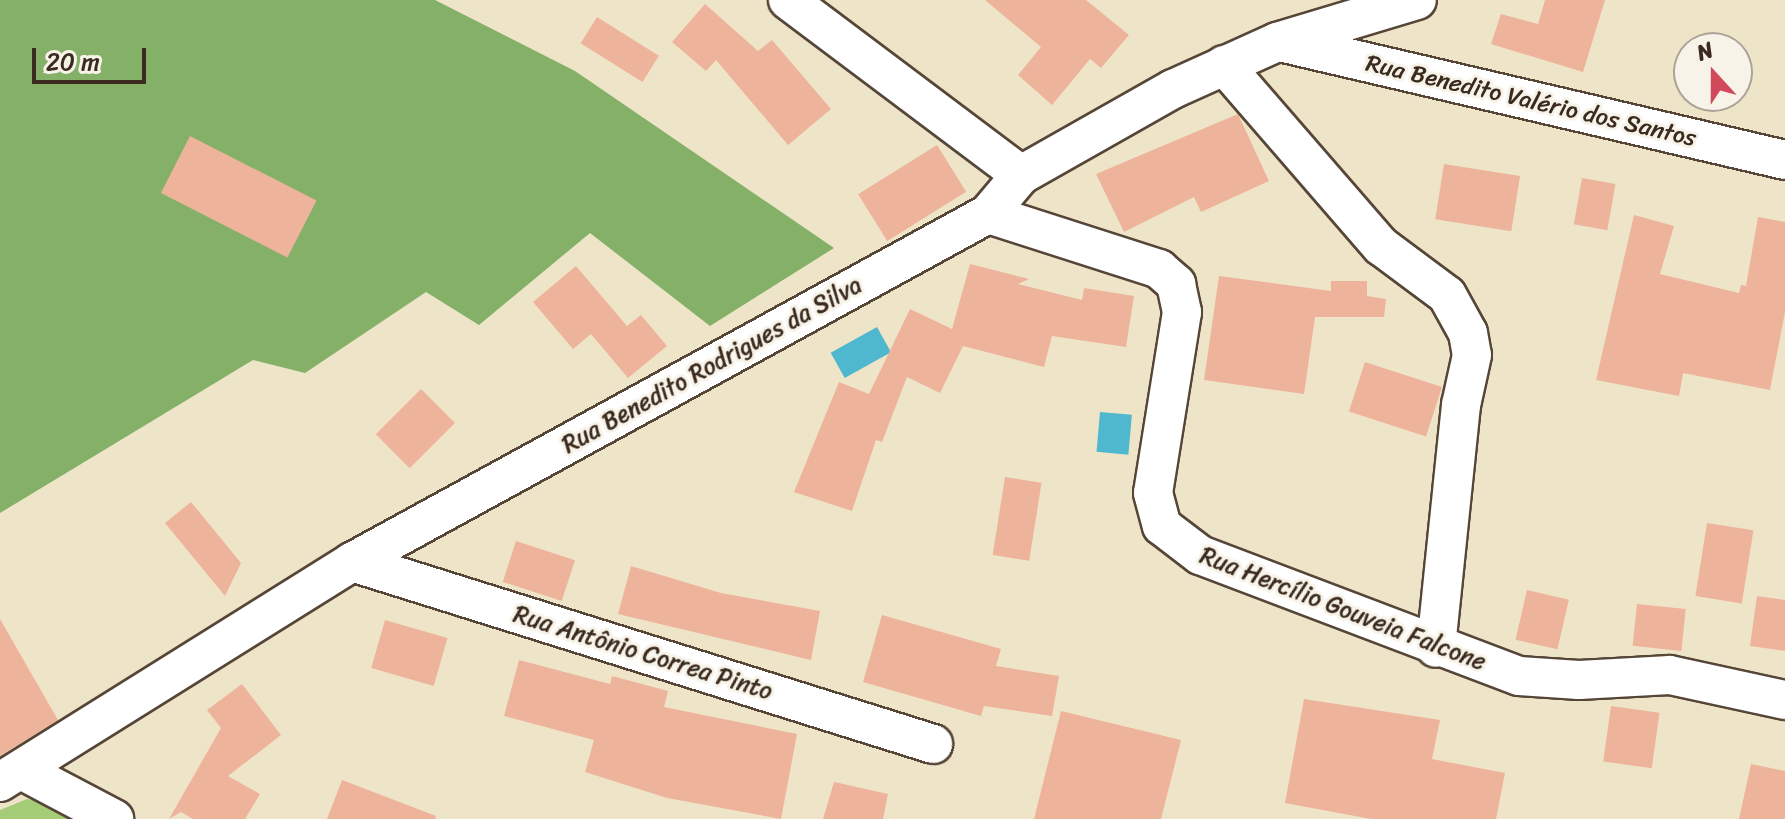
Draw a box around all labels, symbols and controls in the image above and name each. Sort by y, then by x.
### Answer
text: N [1691,30,1719,72]
scale bar [36,32,150,82]
north arrow [1673,32,1753,112]
text: 20 m [46,41,100,83]
street label: Rua Benedito Valério dos Santos [1363,49,1699,153]
street label: Rua Benedito Rodrigues da Silva [557,270,867,460]
street label: Rua Hercílio Gouveia Falcone [1196,541,1490,677]
street label: Rua Antônio Correa Pinto [510,600,776,706]

